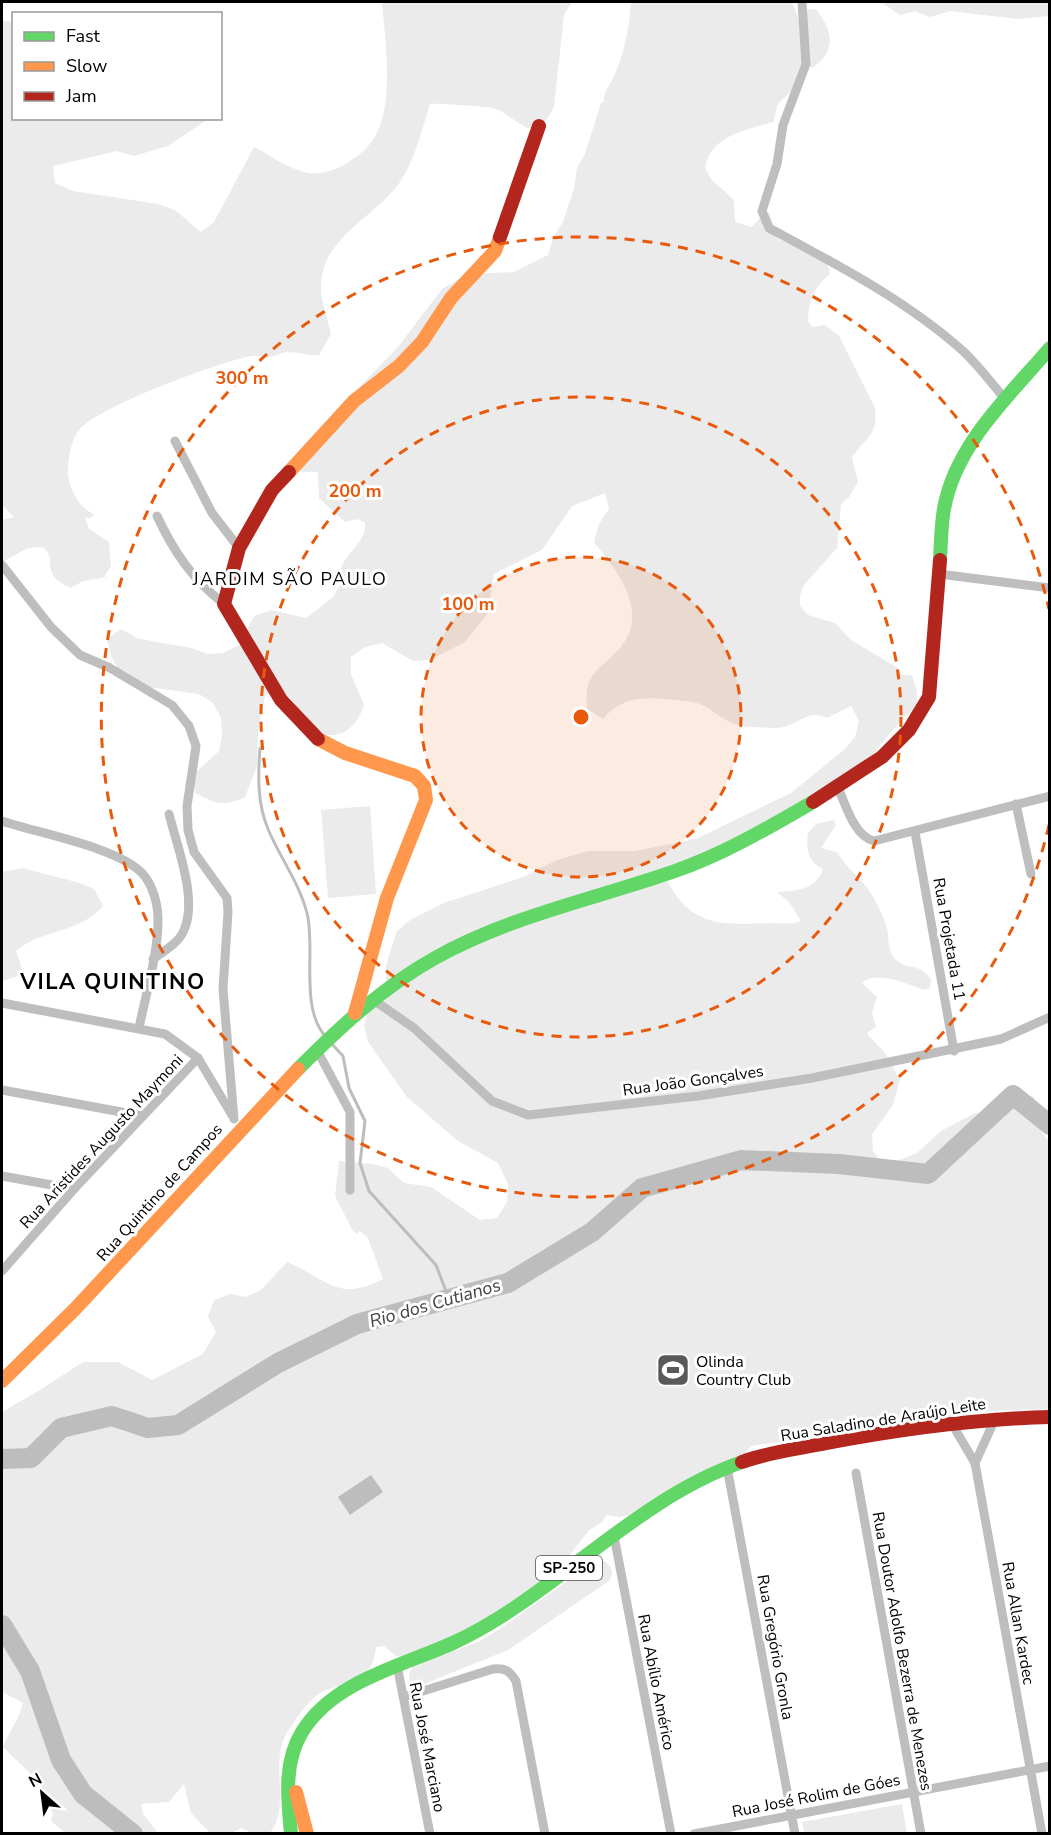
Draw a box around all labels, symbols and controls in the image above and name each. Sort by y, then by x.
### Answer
legend [12,12,222,120]
text: Fast [66,24,101,48]
text: Slow [66,54,107,78]
text: Jam [65,84,97,108]
text: 300 m [215,366,269,390]
text: 200 m [328,479,382,503]
district label: JARDIM SÃO PAULO [192,567,387,591]
text: 100 m [441,592,495,616]
centre of rings [571,707,591,727]
street label: Rua Projetada 11 [927,876,971,1002]
district label: VILA QUINTINO [19,967,206,997]
street label: Rua Aristides Augusto Maymoni [15,1050,188,1234]
street label: Rua João Gonçalves [621,1060,765,1102]
street label: Rua Quintino de Campos [92,1119,228,1266]
water label: Rio dos Cutianos [367,1273,503,1333]
place label: Olinda Country Club [696,1351,791,1391]
sports icon: Olinda Country Club [655,1352,691,1388]
street label: Rua Saladino de Araújo Leite [779,1393,987,1447]
street label: Rua Doutor Adolfo Bezerra de Menezes [867,1510,937,1792]
road number: SP-250 [536,1556,602,1580]
street label: Rua Allan Kardec [996,1560,1040,1687]
street label: Rua Gregório Gronla [751,1573,799,1722]
street label: Rua Abílio Américo [632,1612,680,1752]
street label: Rua José Marciano [404,1680,450,1814]
north arrow [12,1763,72,1823]
text: N [25,1768,46,1793]
street label: Rua José Rolim de Góes [730,1769,902,1823]

